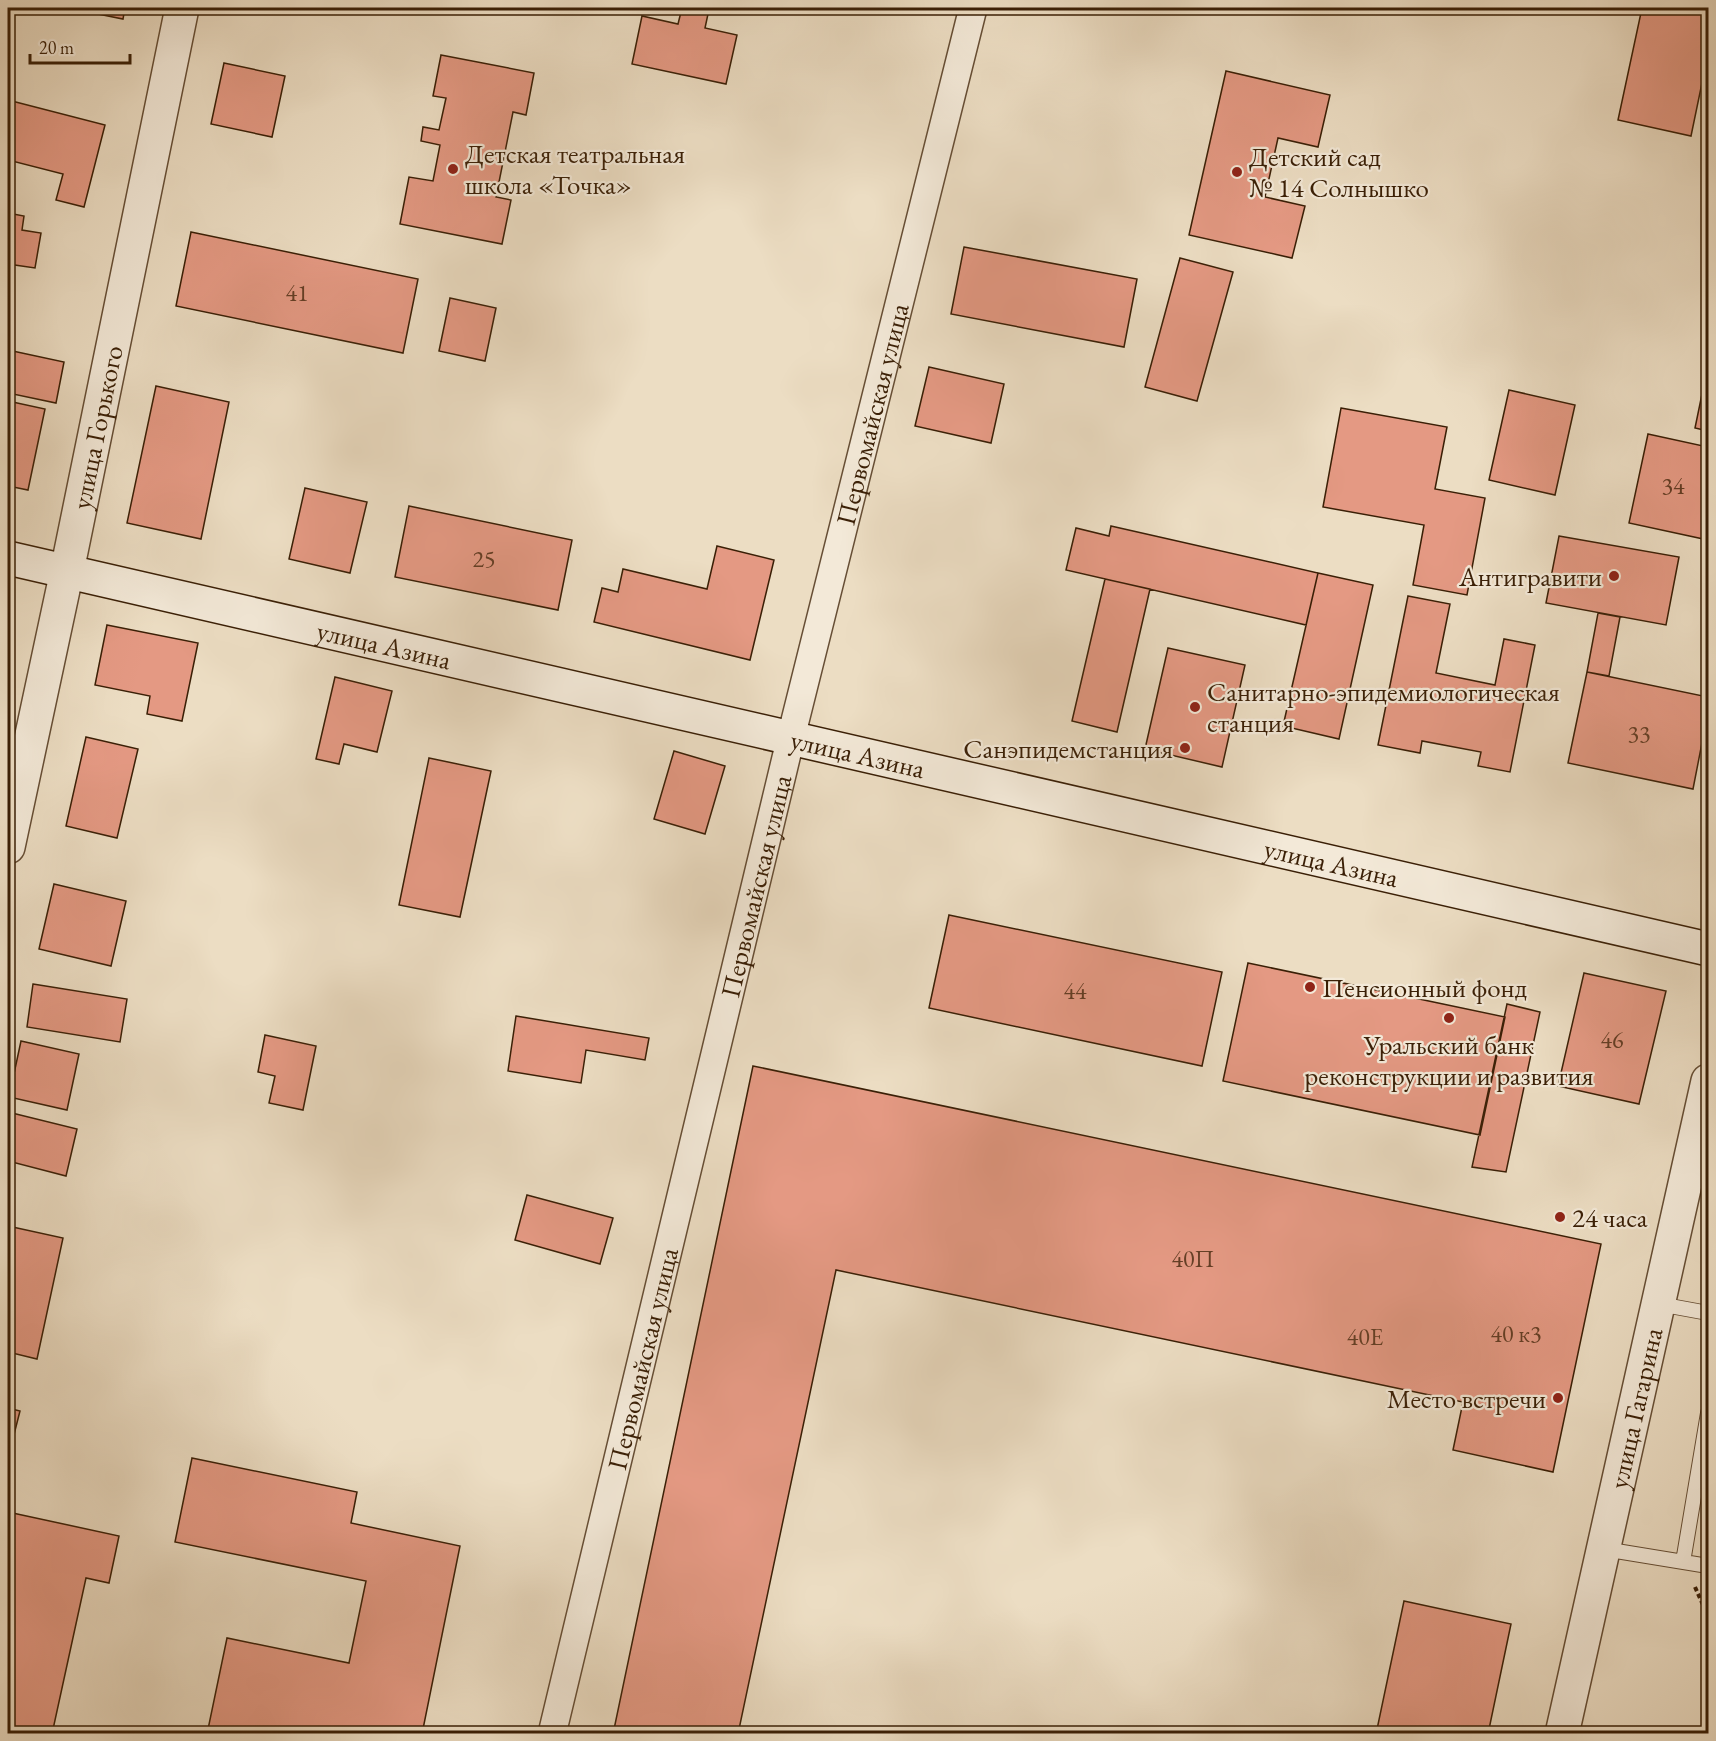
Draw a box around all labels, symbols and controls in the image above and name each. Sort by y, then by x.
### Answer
scale bar [30,27,130,65]
text: 20 m [39,36,74,59]
place label: Детская театральная школа «Точка» [465,136,685,202]
place label: Детский сад № 14 Солнышко [1249,139,1429,205]
marker: Детская театральная школа «Точка» [446,162,460,176]
marker: Детский сад № 14 Солнышко [1230,165,1244,179]
house number: 41 [285,277,309,308]
street label: Первомайская улица [827,299,916,529]
street label: улица Горького [63,342,130,512]
house number: 34 [1661,470,1685,501]
house number: 25 [472,543,496,574]
place label: Антигравити [1458,559,1602,594]
marker: Антигравити [1607,569,1621,583]
street label: улица Азина [314,612,455,677]
place label: Санитарно-эпидемиологическая станция [1207,674,1560,740]
marker: Санитарно-эпидемиологическая станция [1188,700,1202,714]
house number: 33 [1627,718,1651,749]
street label: улица Азина [787,721,929,786]
place label: Санэпидемстанция [963,731,1173,766]
marker: Санэпидемстанция [1178,741,1192,755]
street label: Первомайская улица [712,771,799,1001]
street label: улица Азина [1261,830,1402,895]
place label: Пенсионный фонд [1322,970,1527,1005]
house number: 44 [1063,975,1087,1006]
marker: Пенсионный фонд [1303,980,1317,994]
marker: Уральский банк реконструкции и развития [1442,1011,1456,1025]
house number: 46 [1600,1024,1624,1055]
place label: Уральский банк реконструкции и развития [1304,1027,1594,1093]
place label: 24 часа [1572,1200,1648,1235]
marker: 24 часа [1553,1210,1567,1224]
house number: 40П [1172,1243,1214,1274]
street label: Первомайская улица [598,1244,686,1474]
house number: 40 к3 [1491,1318,1541,1349]
house number: 40Е [1347,1321,1383,1352]
street label: улица Гагарина [1600,1324,1670,1492]
place label: Место встречи [1387,1381,1546,1416]
marker: Место встречи [1551,1391,1565,1405]

